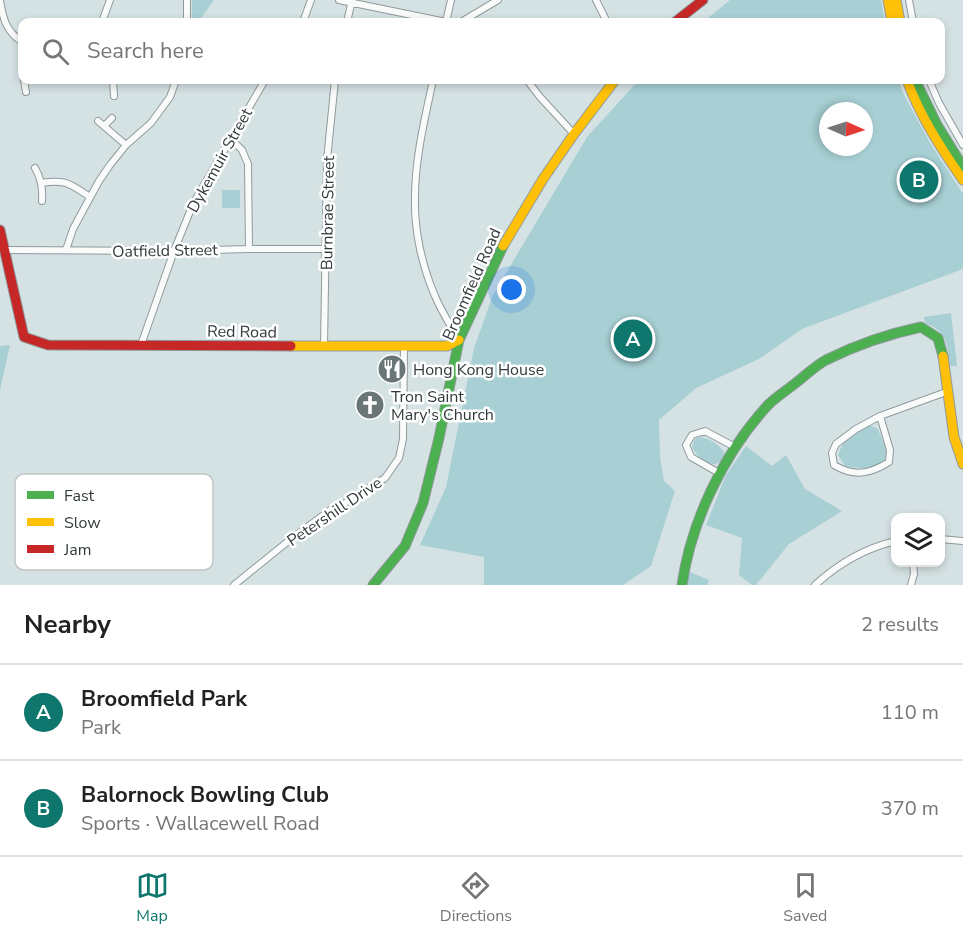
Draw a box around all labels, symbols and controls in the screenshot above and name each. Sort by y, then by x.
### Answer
search box [18,18,945,84]
icon: search [39,35,72,68]
text: Search here [87,36,204,66]
north arrow [819,102,873,156]
street label: Dykemuir Street [182,104,258,217]
street label: Burnbrae Street [316,155,340,270]
pin: B [900,158,938,202]
street label: Broomfield Road [437,225,507,344]
street label: Oatfield Street [112,239,218,263]
your location [497,275,526,304]
pin: A [614,316,652,362]
street label: Red Road [207,320,277,344]
restaurant icon: Hong Kong House [376,353,408,385]
place label: Hong Kong House [413,359,544,381]
place label: Tron Saint Mary's Church [391,386,494,426]
church icon: Tron Saint Mary's Church [354,389,386,421]
street label: Petershill Drive [283,472,386,552]
legend [15,474,213,570]
text: Fast [64,485,95,507]
text: Slow [64,512,101,534]
map controls [891,513,945,567]
button: layers [891,513,945,567]
text: Jam [63,539,91,561]
text: Nearby [24,607,111,642]
text: 2 results [861,611,939,638]
text: Broomfield Park [81,684,247,714]
text: A [36,699,51,726]
text: 110 m [881,699,939,726]
text: Park [81,714,121,741]
text: Balornock Bowling Club [81,780,329,810]
text: B [37,795,50,822]
text: 370 m [881,795,939,822]
text: Sports · Wallacewell Road [81,810,320,837]
tab: Map [136,869,169,927]
tab: Directions [440,869,512,927]
tab: Saved [783,869,827,927]

